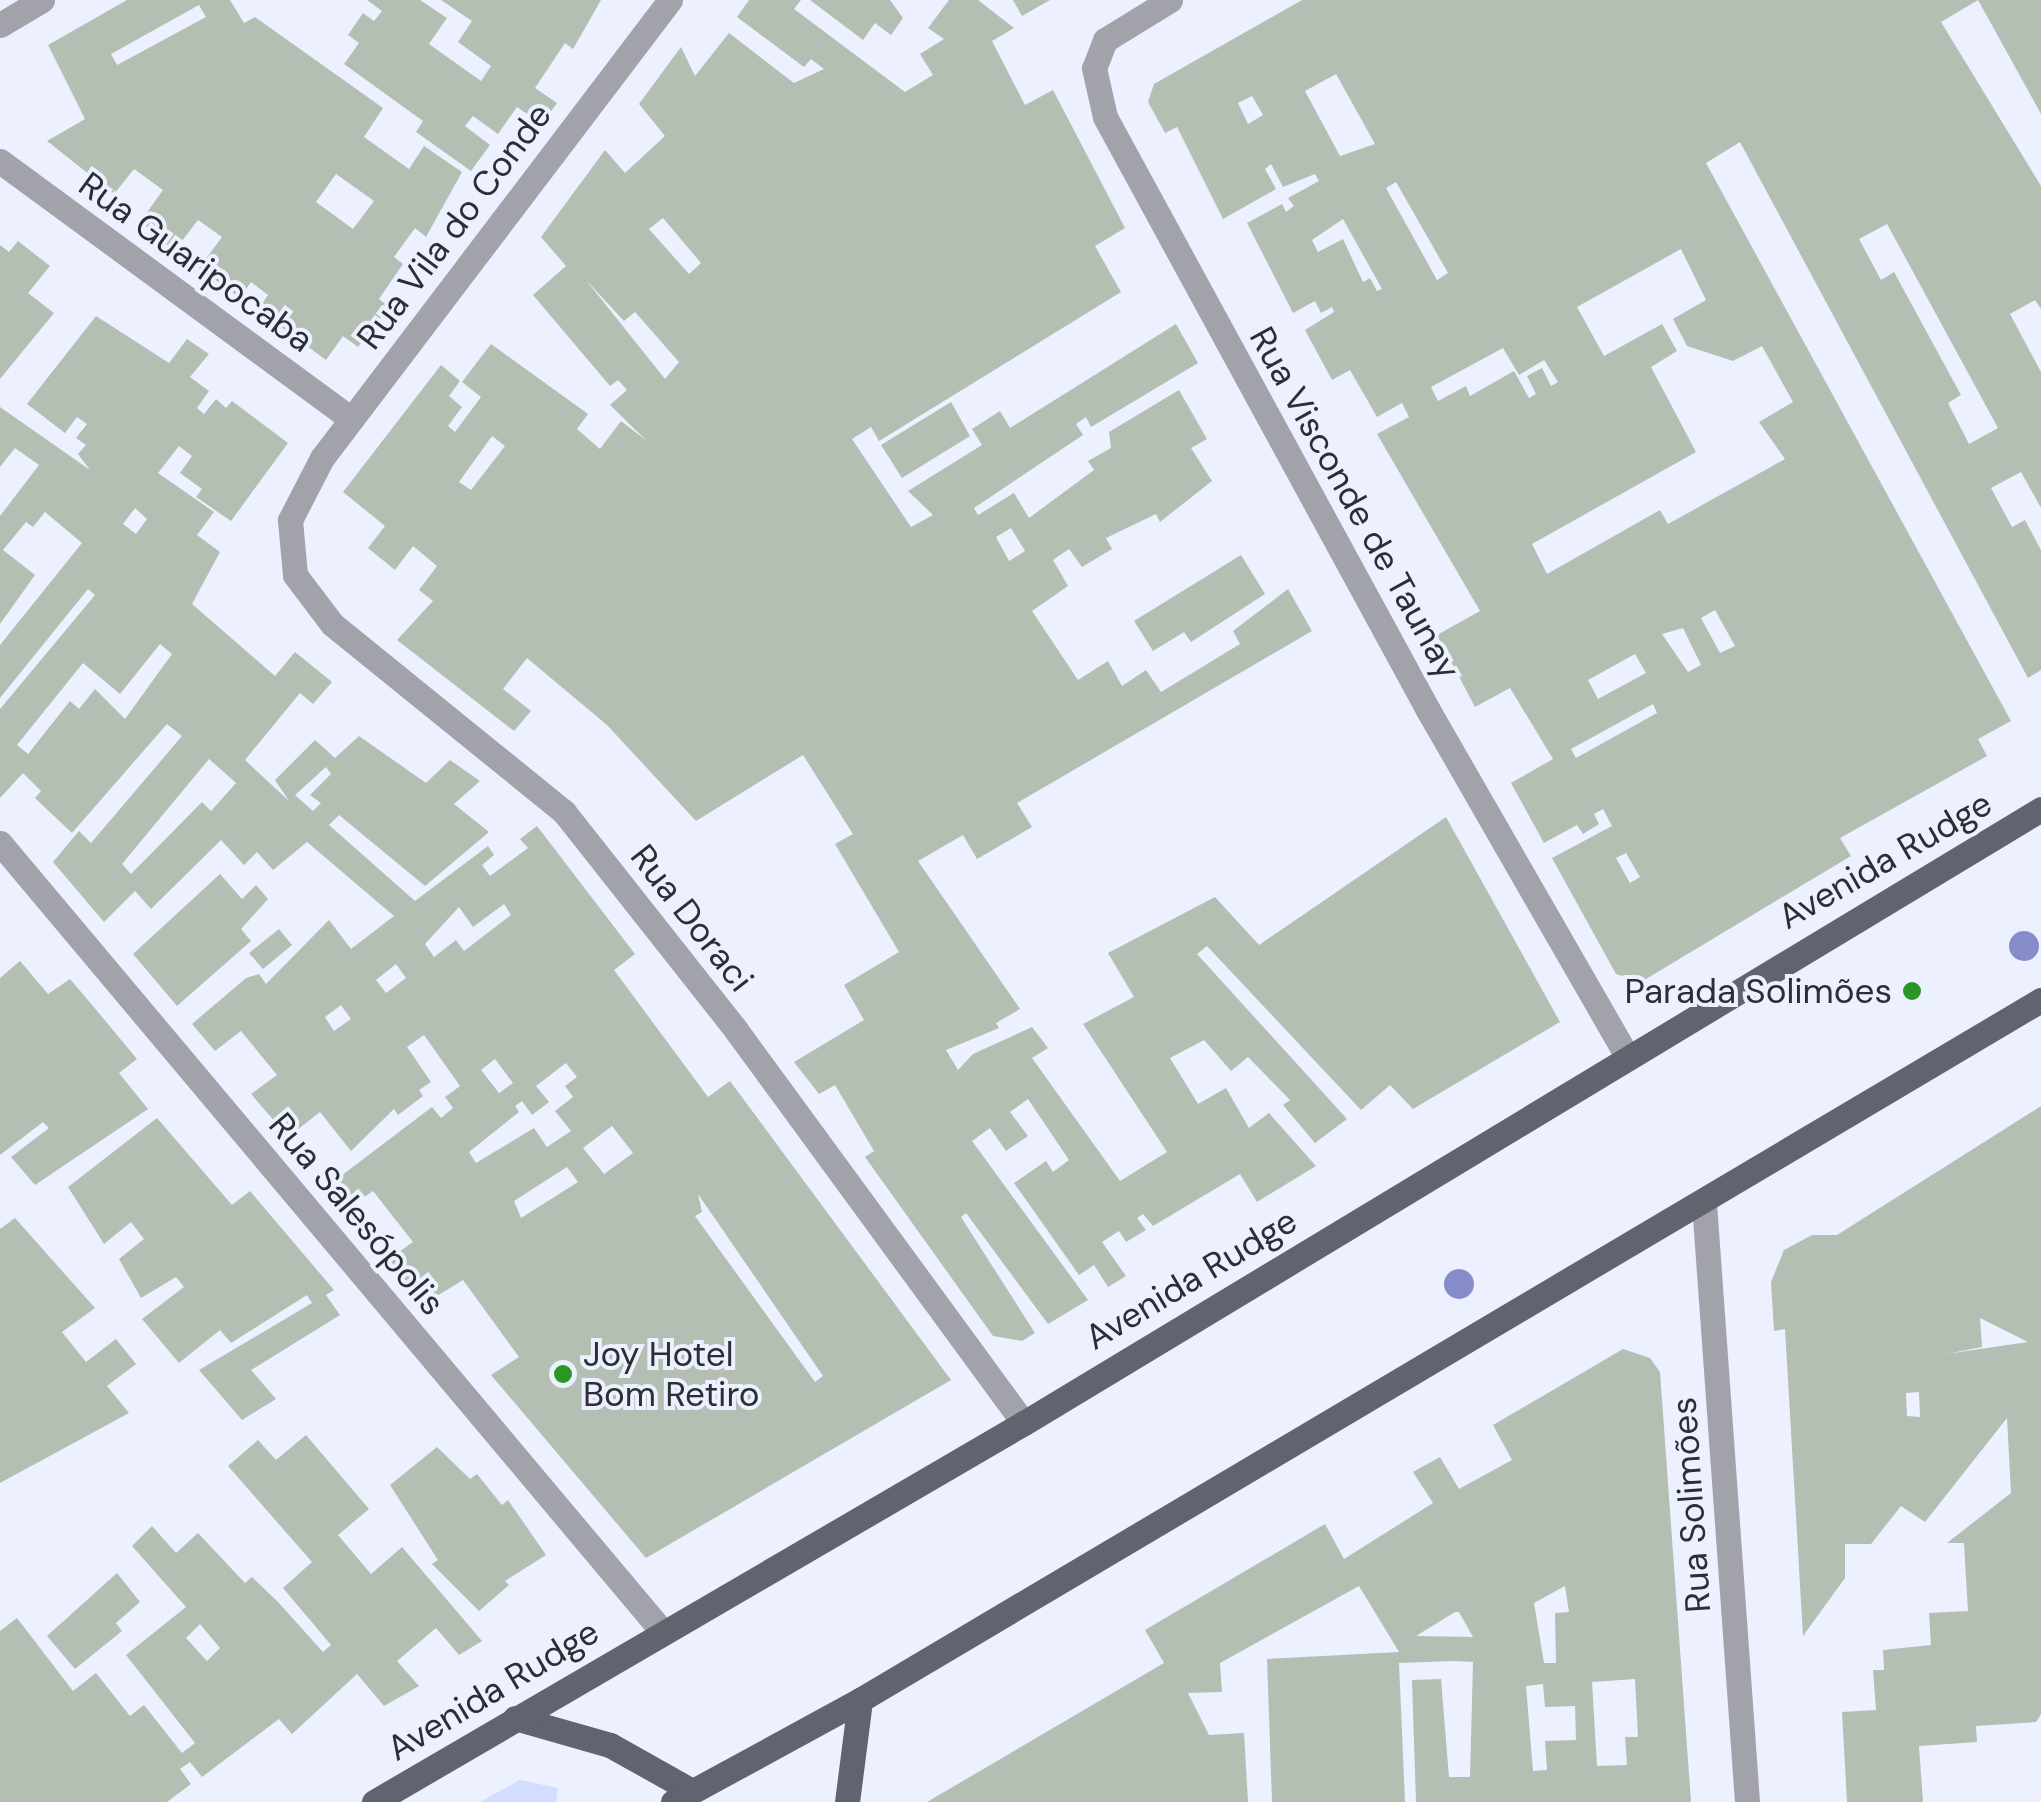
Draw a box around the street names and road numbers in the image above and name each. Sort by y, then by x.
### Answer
street label: Rua Vila do Conde [348,95,560,357]
street label: Rua Guaripocaba [71,163,321,361]
street label: Rua Visconde de Taunay [1241,320,1469,686]
street label: Avenida Rudge [1771,782,1999,938]
street label: Rua Doraci [622,836,762,1000]
street label: Rua Salesópolis [260,1104,454,1324]
street label: Avenida Rudge [1078,1199,1304,1359]
street label: Rua Solimões [1663,1396,1719,1614]
street label: Avenida Rudge [380,1610,606,1770]

